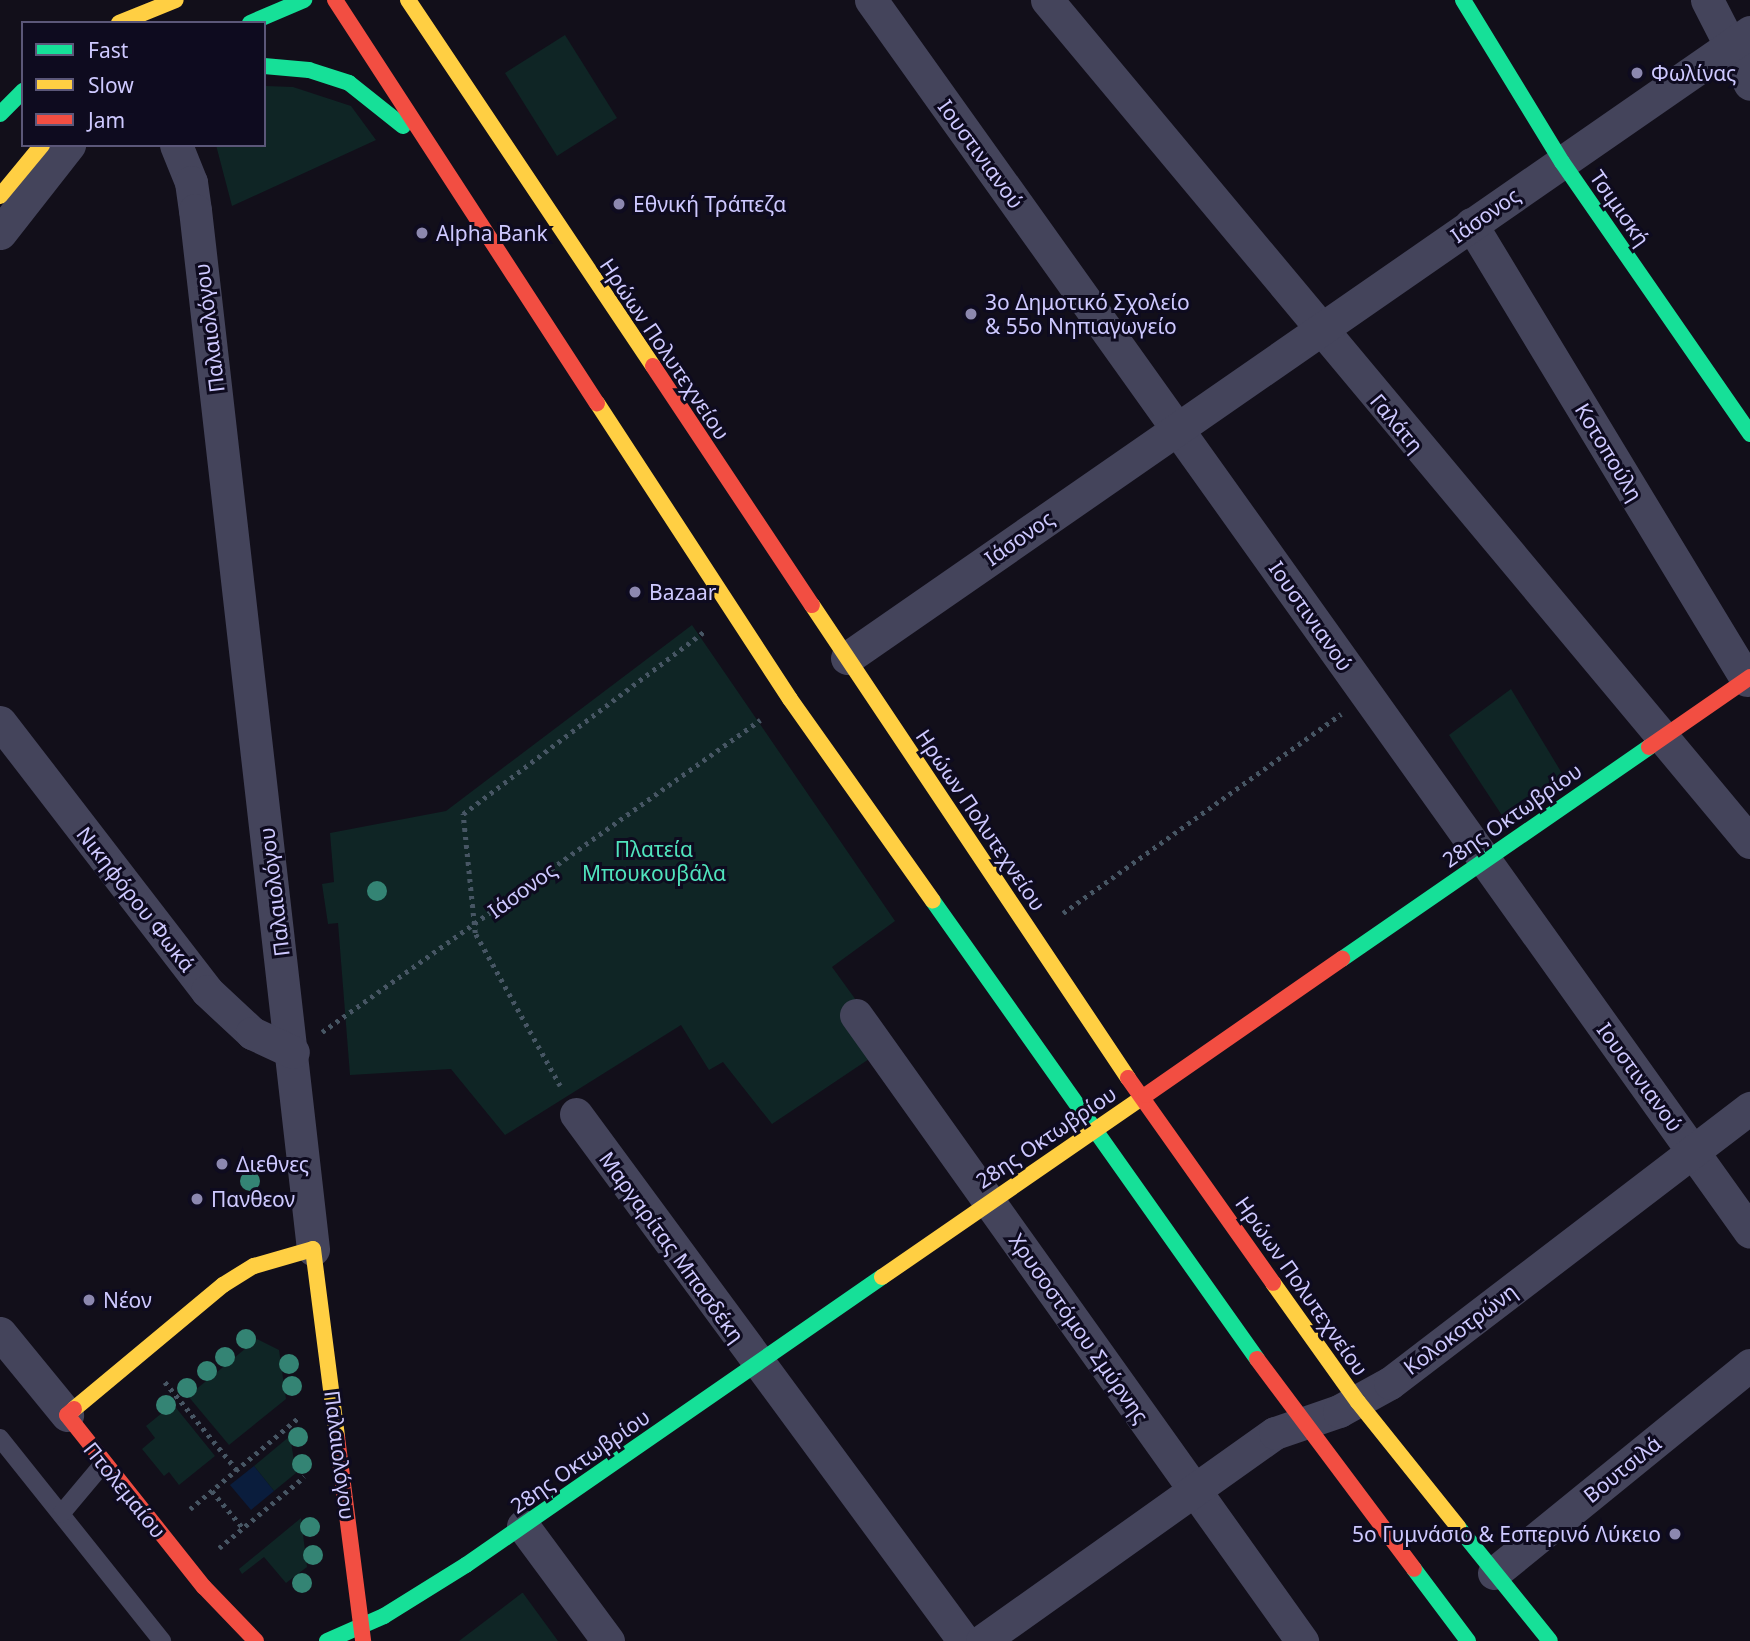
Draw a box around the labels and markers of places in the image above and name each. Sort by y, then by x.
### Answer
place label: Φωλίνας [1651,60,1736,86]
marker: Φωλίνας [1629,65,1645,81]
place label: Εθνική Τράπεζα [633,191,786,217]
marker: Εθνική Τράπεζα [611,196,627,212]
place label: Alpha Bank [436,220,548,246]
marker: Alpha Bank [414,225,430,241]
place label: 3ο Δημοτικό Σχολείο & 55ο Νηπιαγωγείο [985,289,1190,339]
marker: 3ο Δημοτικό Σχολείο & 55ο Νηπιαγωγείο [963,306,979,322]
place label: Bazaar [649,579,717,605]
marker: Bazaar [627,584,643,600]
place label: Διεθνες [236,1151,309,1177]
marker: Διεθνες [214,1156,230,1172]
place label: Πανθεον [211,1186,295,1212]
marker: Πανθεον [189,1191,205,1207]
place label: Νέον [103,1287,152,1313]
marker: Νέον [81,1292,97,1308]
place label: 5ο Γυμνάσιο & Εσπερινό Λύκειο [1352,1521,1661,1547]
marker: 5ο Γυμνάσιο & Εσπερινό Λύκειο [1667,1526,1683,1542]

